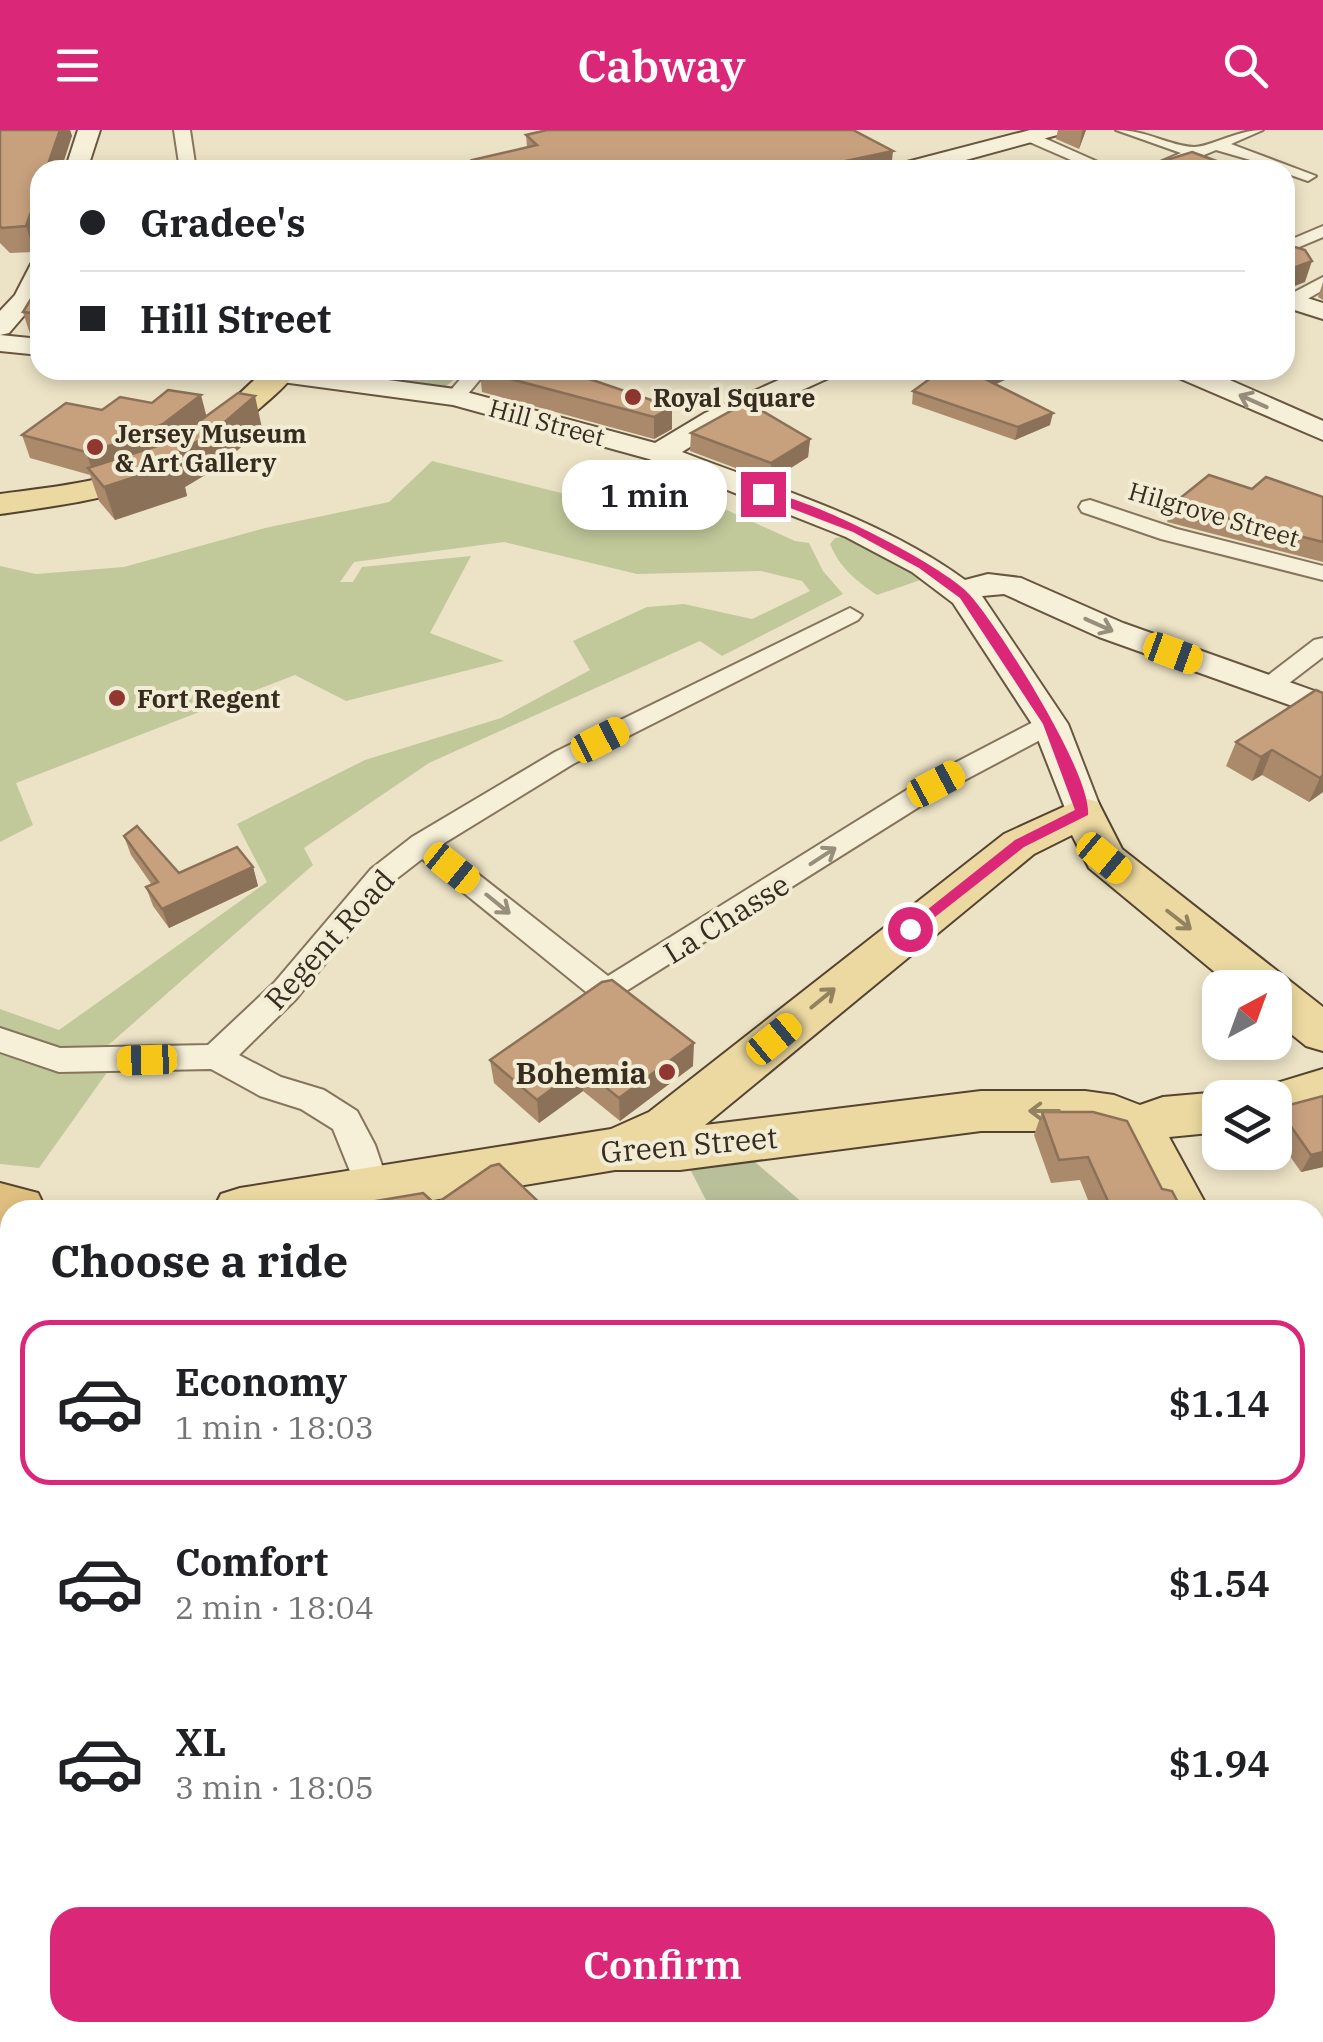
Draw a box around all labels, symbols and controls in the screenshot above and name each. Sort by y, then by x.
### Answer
text: Cabway [577,36,746,94]
icon: menu [50,38,105,93]
icon: search [1218,38,1273,93]
text: Gradee's [140,198,306,247]
text: Hill Street [140,294,331,343]
place label: Royal Square [653,381,815,414]
marker: Royal Square [622,386,644,408]
street label: Hill Street [485,391,609,453]
one-way arrow [1238,391,1269,409]
place label: Jersey Museum & Art Gallery [115,417,307,479]
marker: Jersey Museum & Art Gallery [84,436,106,458]
callout: 1 min [563,459,728,529]
route end [741,472,786,517]
text: 1 min [600,474,689,516]
street label: Hilgrove Street [1125,474,1303,554]
one-way arrow [1083,616,1113,635]
car [1140,629,1206,677]
place label: Fort Regent [137,682,280,715]
marker: Fort Regent [106,687,128,709]
car [566,713,634,767]
car [902,757,970,811]
car [1071,827,1137,889]
car [419,837,485,899]
one-way arrow [808,846,837,867]
street label: Regent Road [256,860,402,1018]
street label: La Chasse [656,864,796,972]
one-way arrow [484,893,510,915]
route start [888,907,933,952]
one-way arrow [1166,909,1192,931]
north arrow [1202,970,1292,1060]
map controls [1202,970,1292,1170]
one-way arrow [810,987,836,1009]
car [741,1008,807,1070]
car [116,1044,178,1076]
place label: Bohemia [516,1053,647,1092]
marker: Bohemia [656,1061,678,1083]
button: layers [1202,1080,1292,1170]
one-way arrow [1028,1102,1060,1120]
street label: Green Street [599,1117,779,1171]
text: Choose a ride [50,1231,348,1289]
text: Economy [175,1357,347,1406]
icon: car [55,1358,145,1448]
text: $1.14 [1168,1378,1270,1427]
text: 1 min · 18:03 [175,1406,374,1448]
text: Comfort [175,1537,328,1586]
icon: car [55,1538,145,1628]
text: $1.54 [1168,1558,1270,1607]
text: 2 min · 18:04 [175,1586,374,1628]
text: XL [175,1717,226,1766]
icon: car [55,1718,145,1808]
text: $1.94 [1168,1738,1270,1787]
text: 3 min · 18:05 [175,1766,374,1808]
button: Confirm [50,1907,1275,2022]

